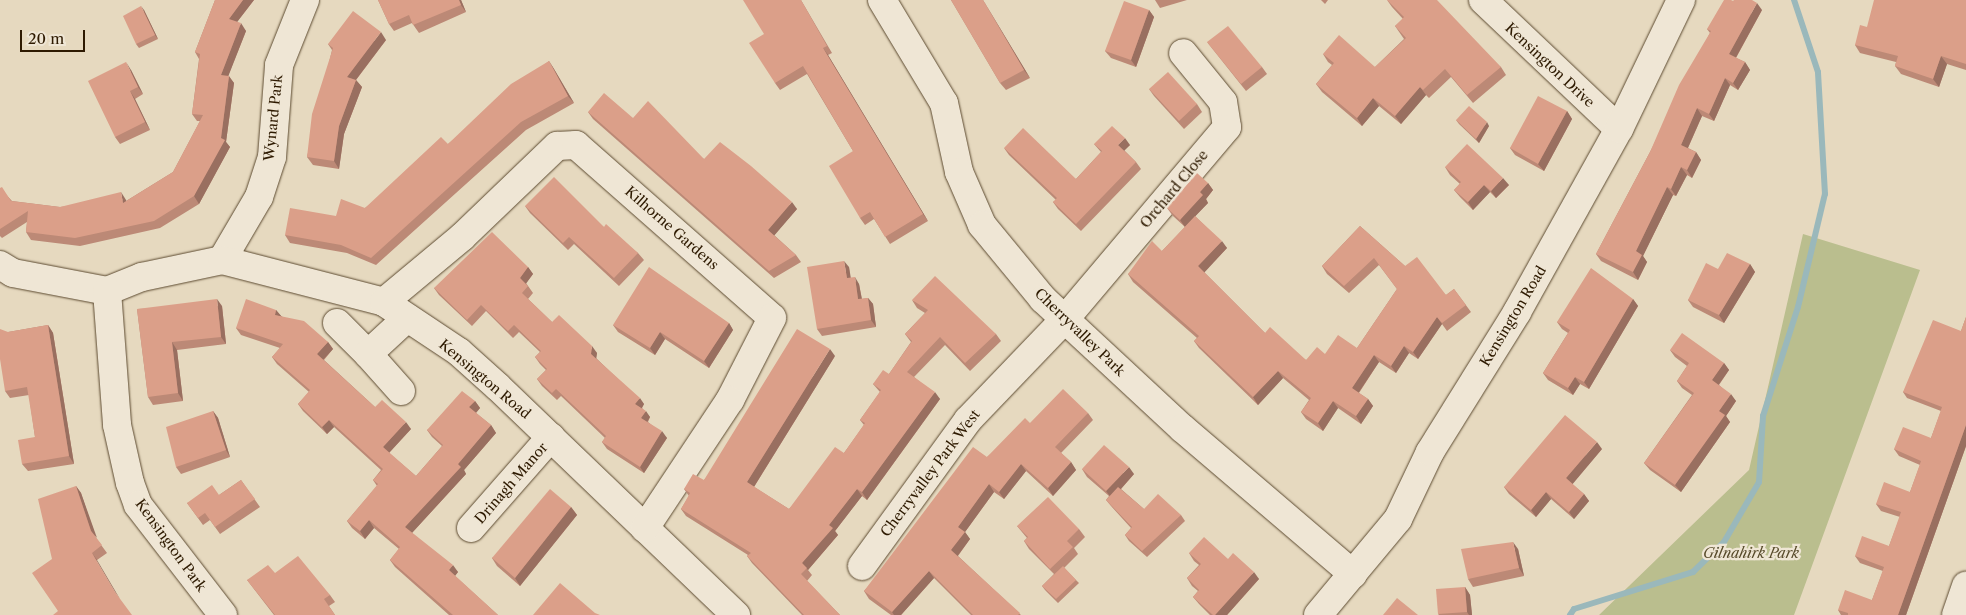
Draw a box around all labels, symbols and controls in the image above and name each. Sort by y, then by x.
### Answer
street label: Kensington Drive [1502,19,1598,111]
scale bar [22,20,88,52]
text: 20 m [28,29,64,48]
street label: Wynard Park [260,74,286,162]
street label: Orchard Close [1137,147,1211,231]
street label: Kilhorne Gardens [622,183,722,273]
street label: Kensington Road [1476,263,1550,369]
street label: Cherryvalley Park [1031,284,1129,380]
street label: Kensington Road [436,336,534,422]
street label: Cherryvalley Park West [876,406,984,540]
street label: Drinagh Manor [471,439,551,527]
street label: Kensington Park [132,496,210,594]
park label: Gilnahirk Park [1703,545,1799,561]

